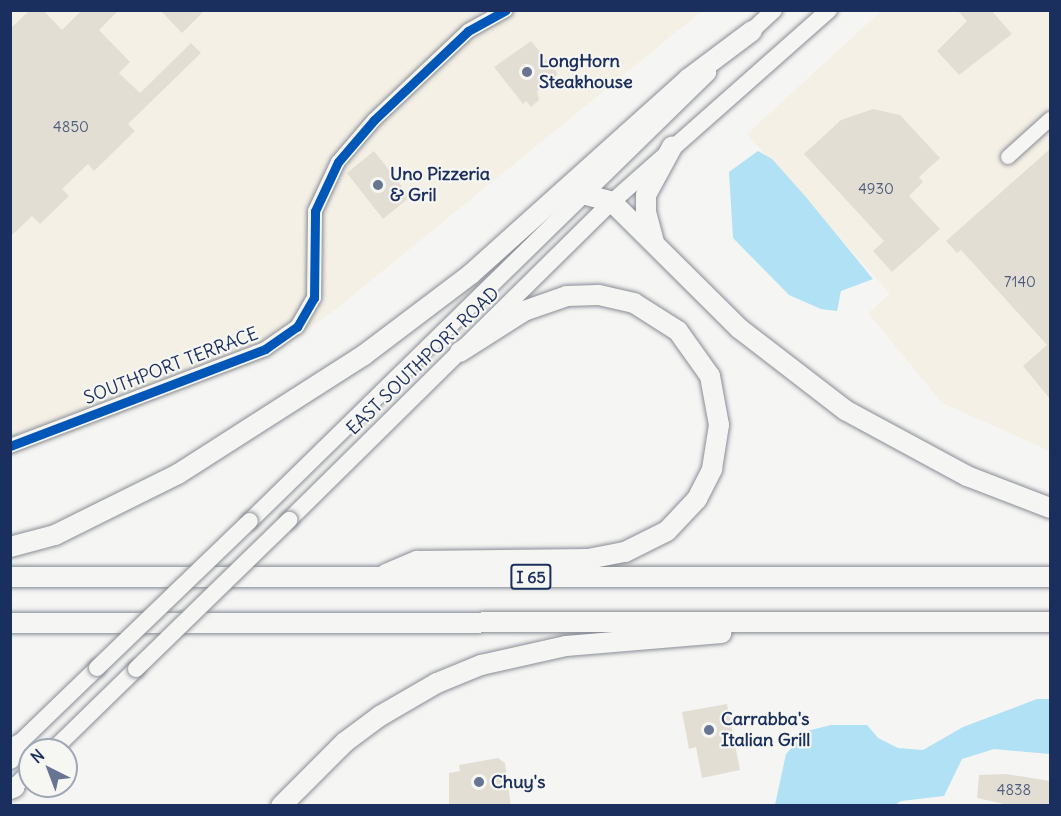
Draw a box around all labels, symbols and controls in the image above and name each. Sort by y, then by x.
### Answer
place label: LongHorn Steakhouse [539,51,633,94]
marker: LongHorn Steakhouse [520,65,534,79]
house number: 4850 [53,118,89,136]
place label: Uno Pizzeria & Gril [390,164,490,207]
marker: Uno Pizzeria & Gril [371,178,385,192]
house number: 4930 [858,180,894,198]
house number: 7140 [1004,273,1036,291]
street label: EAST SOUTHPORT ROAD [342,283,504,439]
street label: SOUTHPORT TERRACE [81,323,261,409]
road number: I 65 [510,564,552,590]
place label: Carrabba's Italian Grill [721,709,810,752]
marker: Carrabba's Italian Grill [702,723,716,737]
north arrow [18,738,78,798]
text: N [26,745,48,767]
place label: Chuy's [491,771,545,793]
marker: Chuy's [472,775,486,789]
house number: 4838 [997,781,1031,799]

